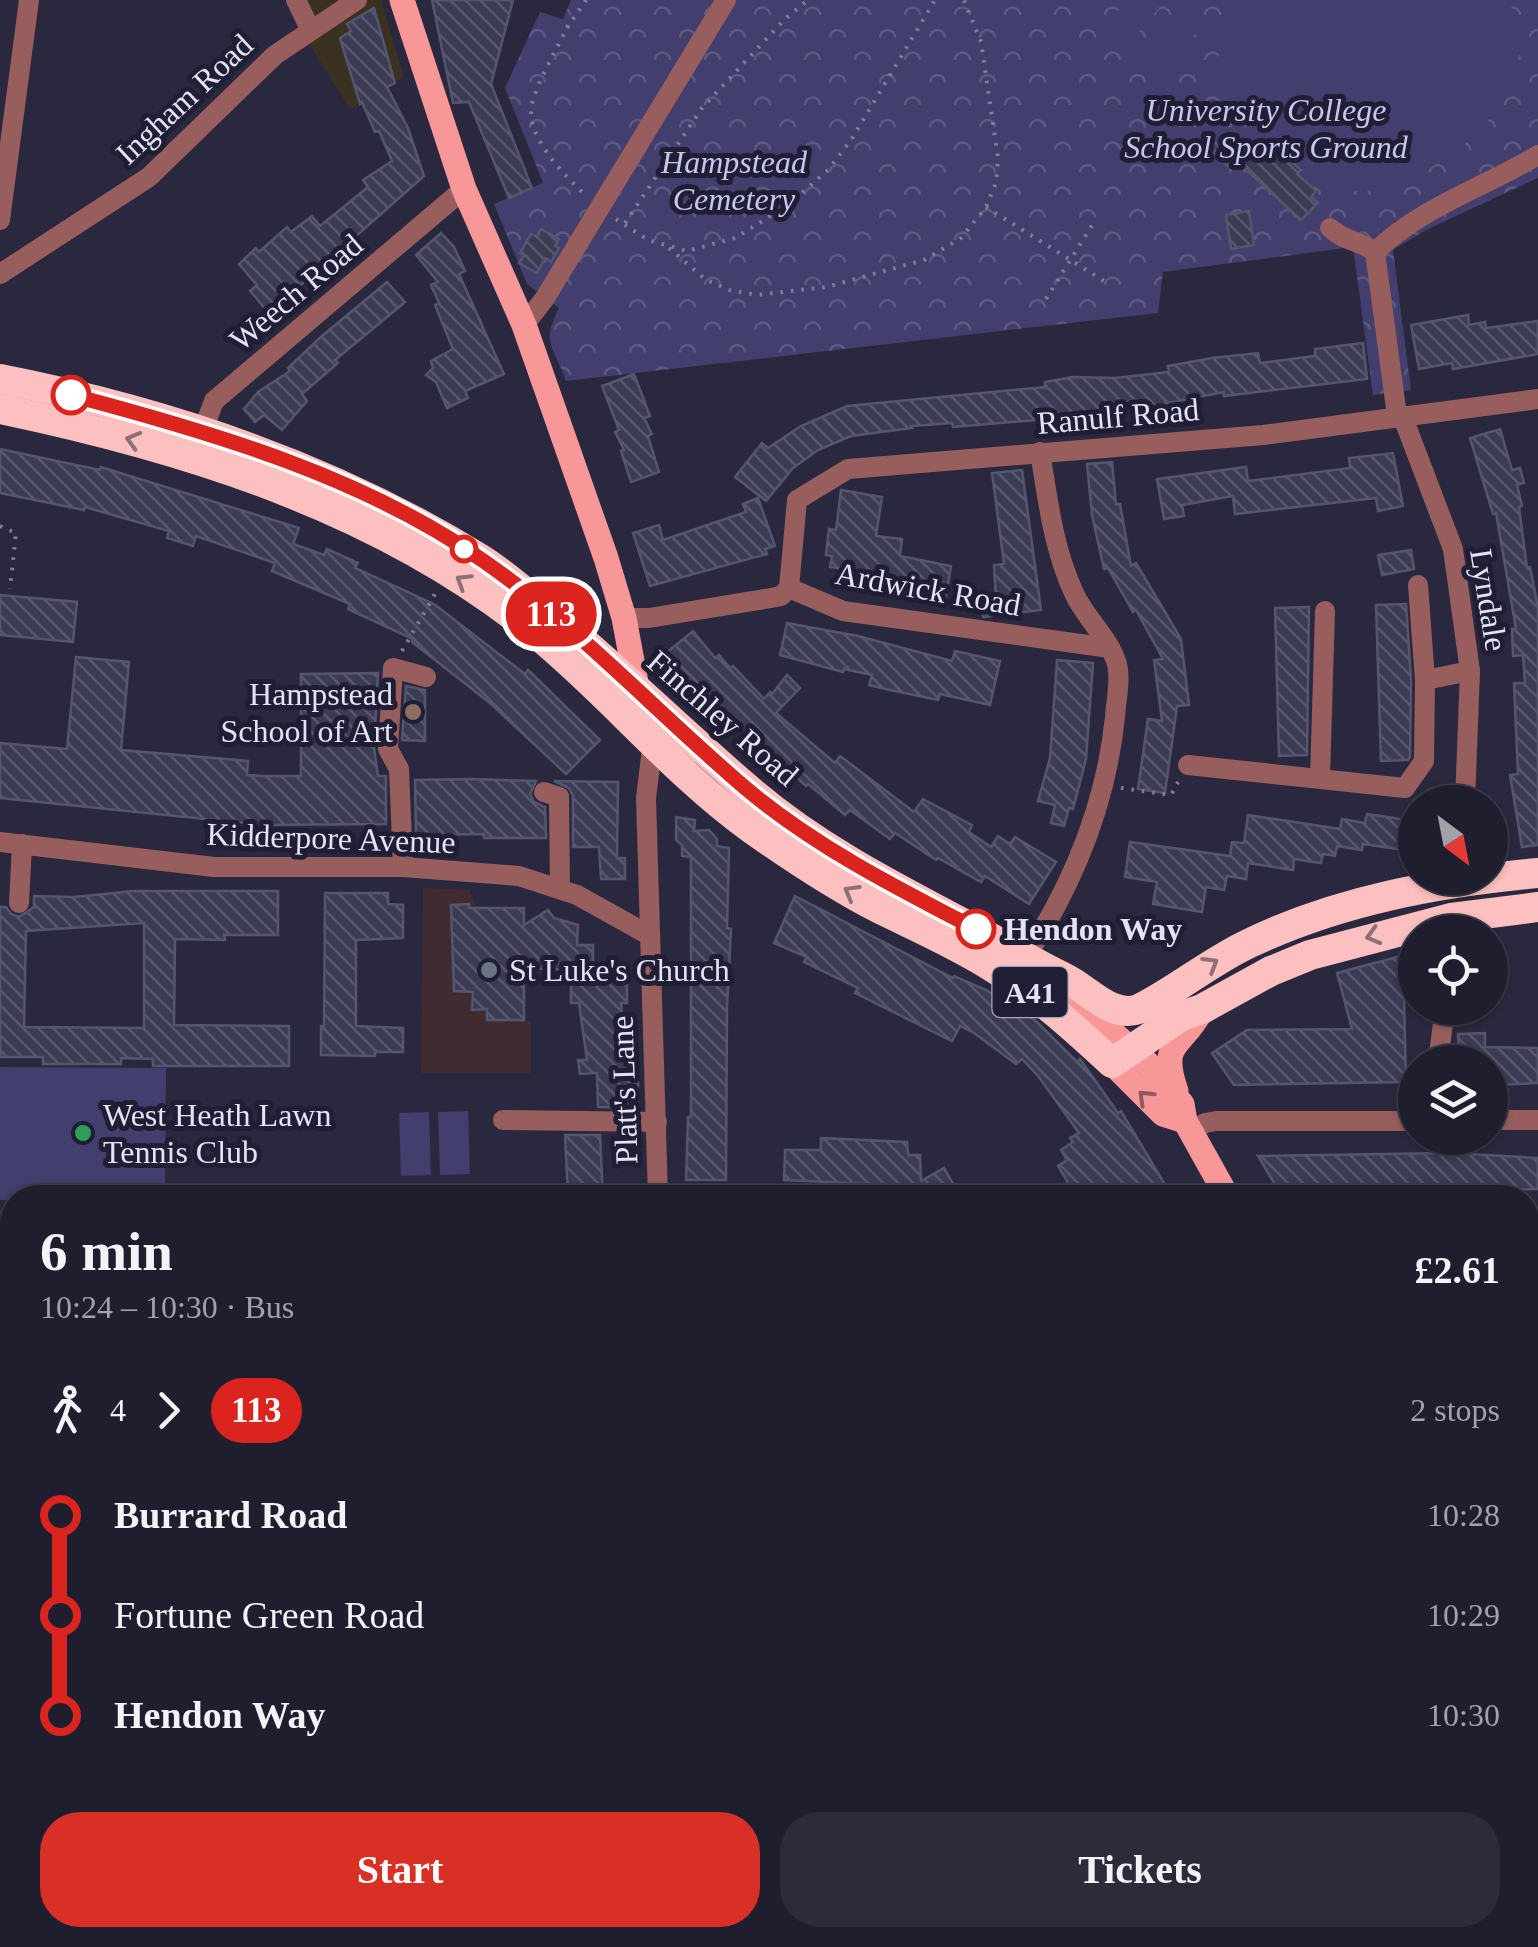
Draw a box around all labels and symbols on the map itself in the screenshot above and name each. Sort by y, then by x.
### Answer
street label: Ingham Road [108,27,260,171]
park label: University College School Sports Ground [1124,92,1409,165]
park label: Hampstead Cemetery [660,144,808,217]
street label: Weech Road [222,226,370,358]
unlabelled marker [52,376,90,414]
street label: Ranulf Road [1035,391,1201,441]
one-way arrow [125,431,142,452]
unlabelled marker [451,536,477,562]
street label: Lyndale [1463,546,1515,654]
street label: Ardwick Road [833,555,1023,623]
one-way arrow [456,574,474,593]
line badge: 113 [494,582,608,646]
street label: Finchley Road [640,643,806,793]
place label: Hampstead School of Art [221,676,393,749]
marker: Hampstead School of Art [402,701,424,723]
north arrow [1398,785,1508,895]
street label: Kidderpore Avenue [206,816,456,860]
one-way arrow [844,885,862,904]
marker: Hendon Way [957,910,995,948]
place label: Hendon Way [1004,911,1182,947]
one-way arrow [1365,925,1383,946]
place label: St Luke's Church [509,952,730,988]
one-way arrow [1200,957,1218,976]
marker: St Luke's Church [478,959,500,981]
road number: A41 [992,967,1068,1017]
street label: Platt's Lane [603,1015,645,1165]
one-way arrow [1138,1091,1157,1109]
place label: West Heath Lawn Tennis Club [103,1097,331,1170]
marker: West Heath Lawn Tennis Club [72,1122,94,1144]

